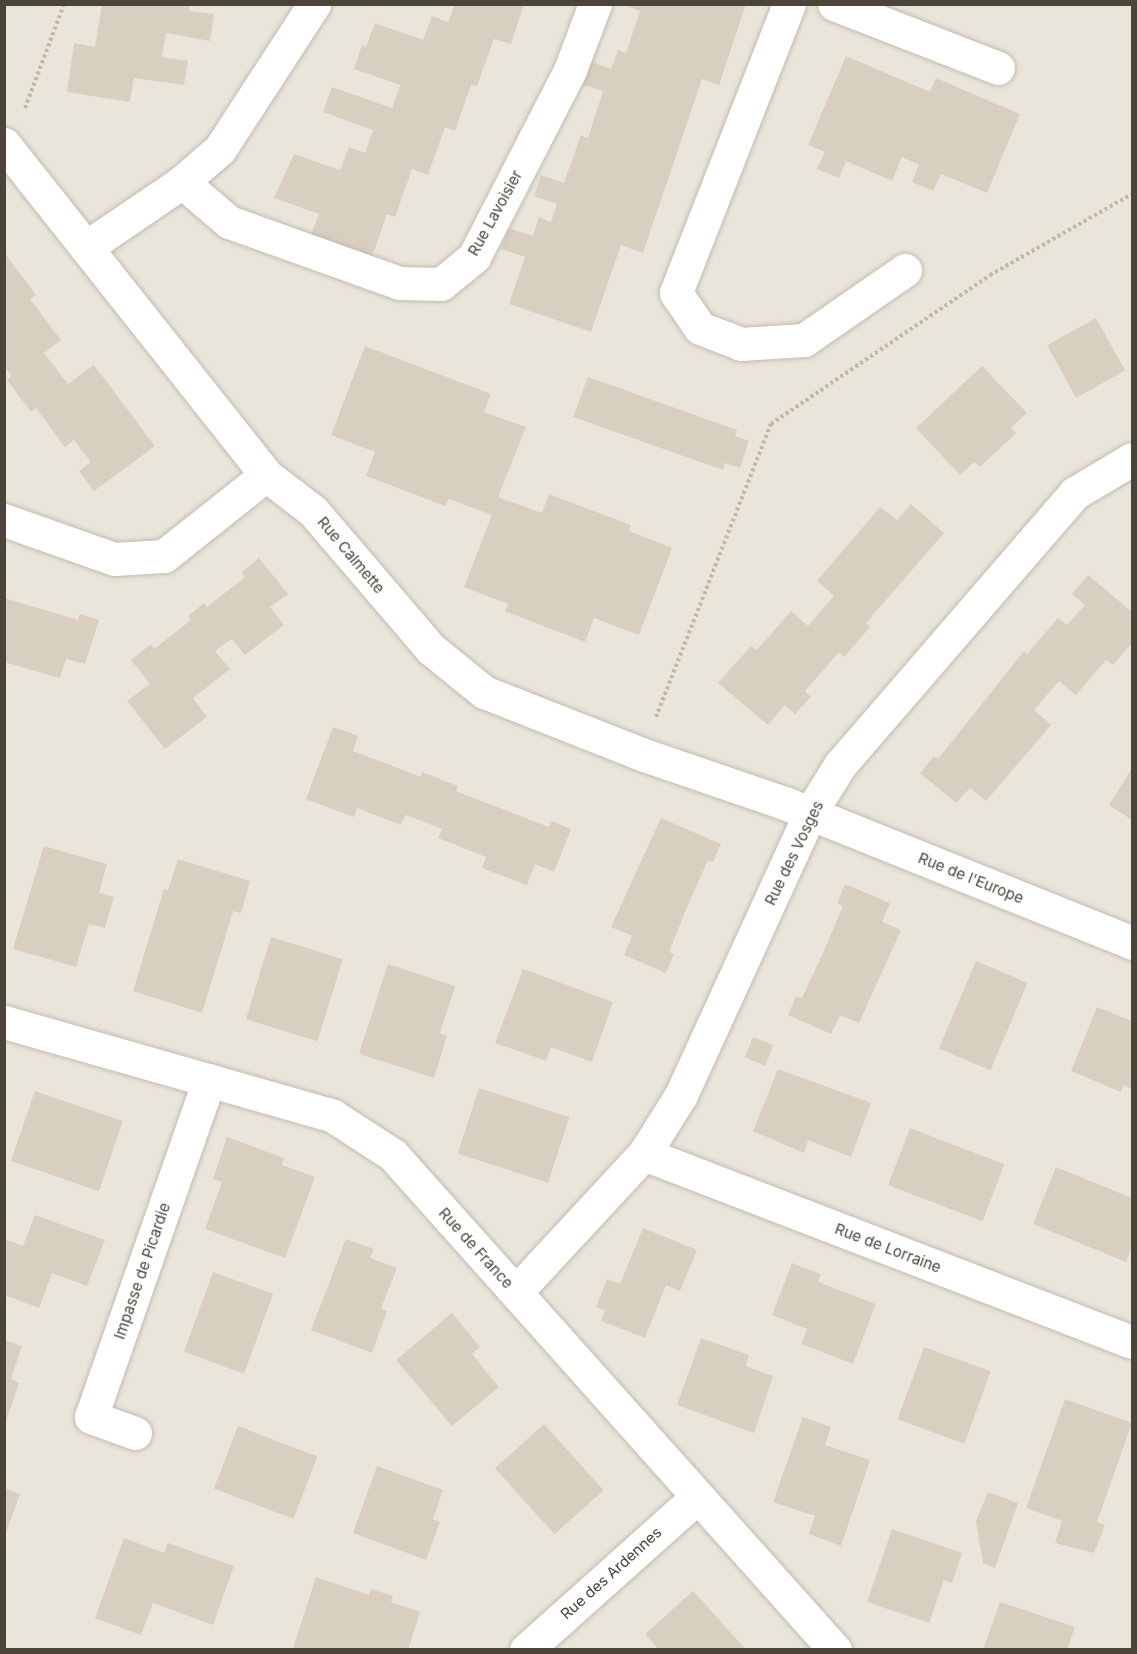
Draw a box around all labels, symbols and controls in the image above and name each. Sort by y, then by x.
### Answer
street label: Rue Lavoisier [464,167,526,259]
street label: Rue Calmette [314,513,388,597]
street label: Rue des Vosges [761,798,827,908]
street label: Rue de l'Europe [916,849,1026,907]
street label: Impasse de Picardie [110,1200,174,1342]
street label: Rue de France [435,1204,517,1292]
street label: Rue de Lorraine [832,1219,944,1277]
street label: Rue des Ardennes [557,1523,665,1623]

